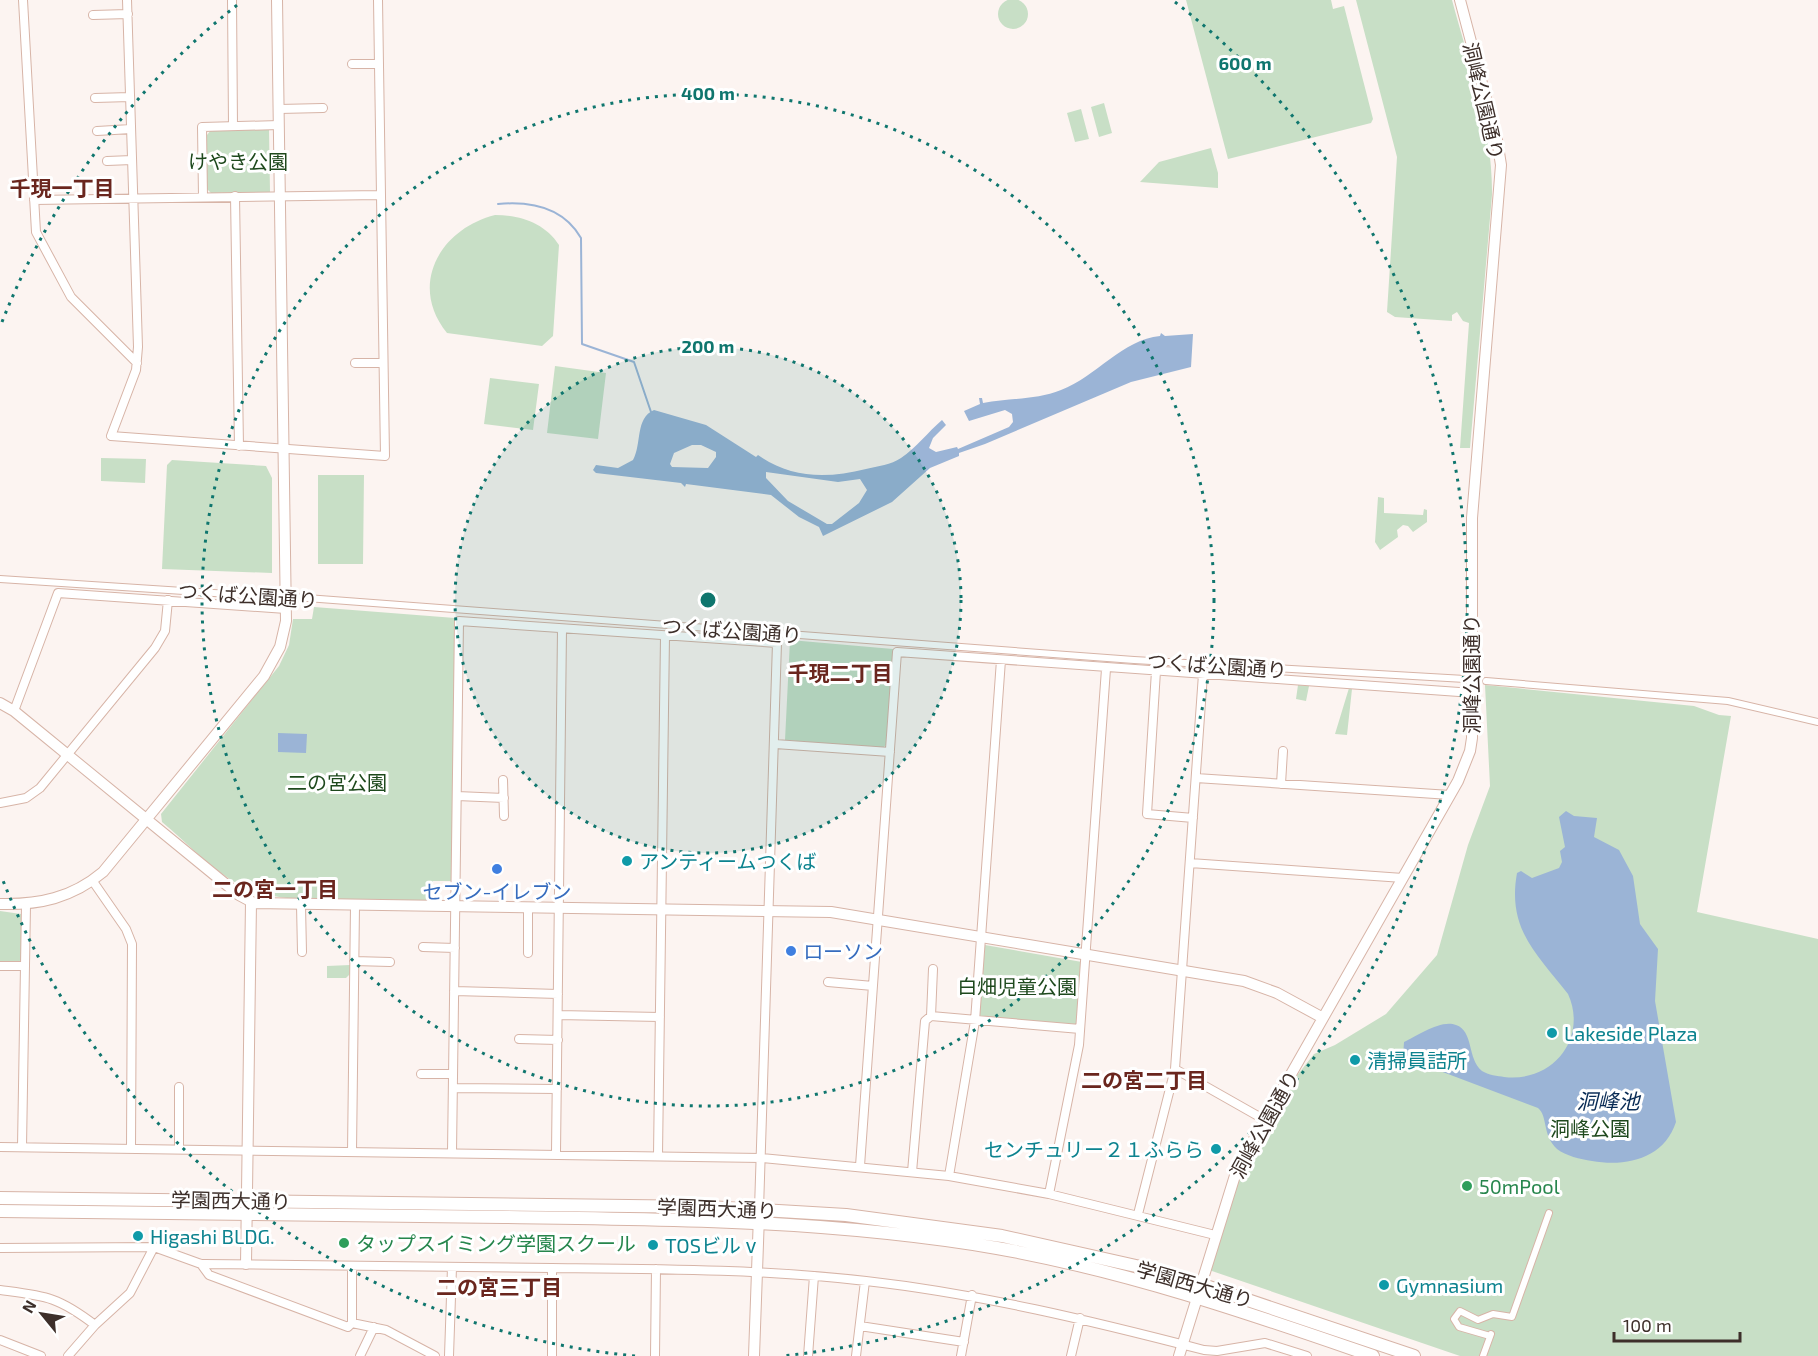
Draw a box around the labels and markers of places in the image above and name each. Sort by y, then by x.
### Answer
centre of rings [698,590,718,610]
place label: アンティームつくば [639,849,816,873]
marker: アンティームつくば [620,854,634,868]
marker: セブン-イレブン [490,862,504,876]
place label: セブン-イレブン [423,879,571,903]
place label: ローソン [803,939,883,963]
marker: ローソン [784,944,798,958]
place label: Lakeside Plaza [1564,1021,1698,1045]
marker: Lakeside Plaza [1545,1026,1559,1040]
place label: 清掃員詰所 [1367,1048,1467,1072]
marker: 清掃員詰所 [1348,1053,1362,1067]
place label: センチュリー２１ふらら [984,1137,1204,1161]
marker: センチュリー２１ふらら [1209,1142,1223,1156]
place label: 50mPool [1479,1174,1560,1198]
marker: 50mPool [1460,1179,1474,1193]
place label: Higashi BLDG. [150,1224,275,1248]
marker: Higashi BLDG. [131,1229,145,1243]
place label: タップスイミング学園スクール [356,1231,636,1255]
place label: TOSビルⅴ [665,1233,761,1257]
marker: タップスイミング学園スクール [337,1236,351,1250]
marker: TOSビルⅴ [646,1238,660,1252]
place label: Gymnasium [1396,1273,1503,1297]
marker: Gymnasium [1377,1278,1391,1292]

